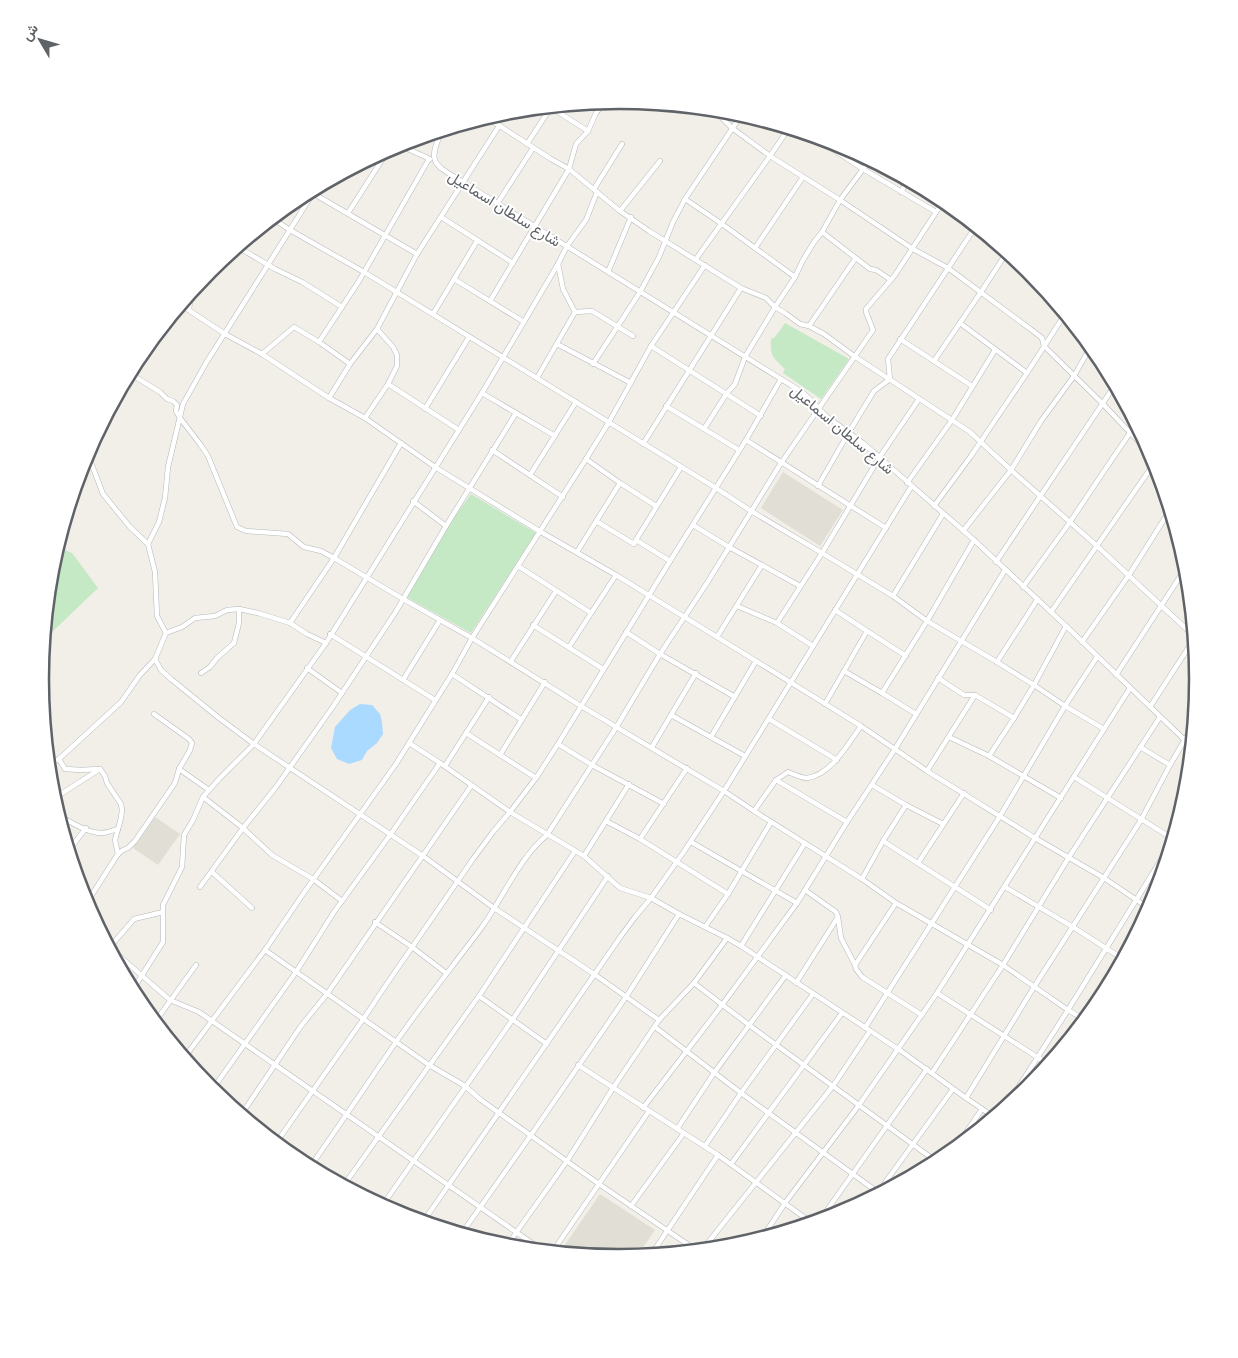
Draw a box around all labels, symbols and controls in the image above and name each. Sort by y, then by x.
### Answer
north arrow [15,15,65,65]
text: ش [17,20,42,44]
street label: شارع سلطان اسماعيل [444,166,565,253]
street label: شارع سلطان اسماعيل [786,381,898,480]

